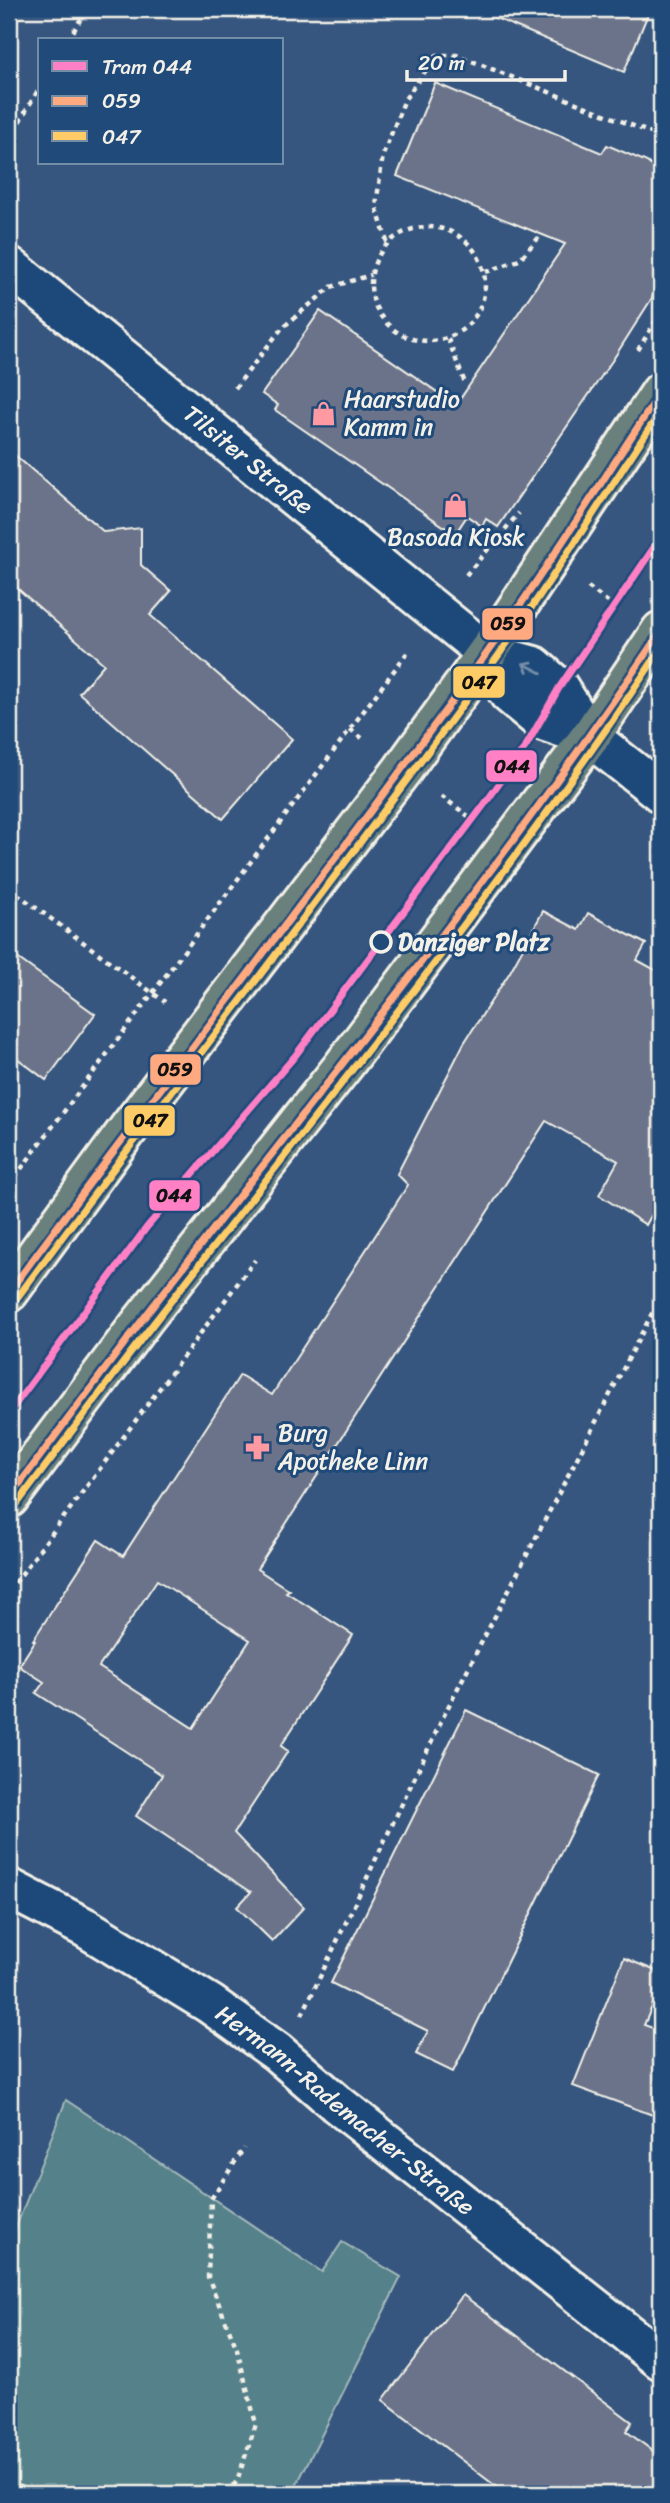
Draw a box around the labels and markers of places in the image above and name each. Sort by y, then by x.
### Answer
place label: Haarstudio Kamm in [344,378,460,448]
shop icon: Haarstudio Kamm in [310,399,338,427]
shop icon: Basoda Kiosk [442,492,470,520]
place label: Basoda Kiosk [387,516,525,558]
place label: Danziger Platz [398,921,551,963]
marker: Danziger Platz [370,931,392,953]
place label: Burg Apotheke Linn [277,1412,428,1482]
pharmacy icon: Burg Apotheke Linn [244,1433,272,1461]

